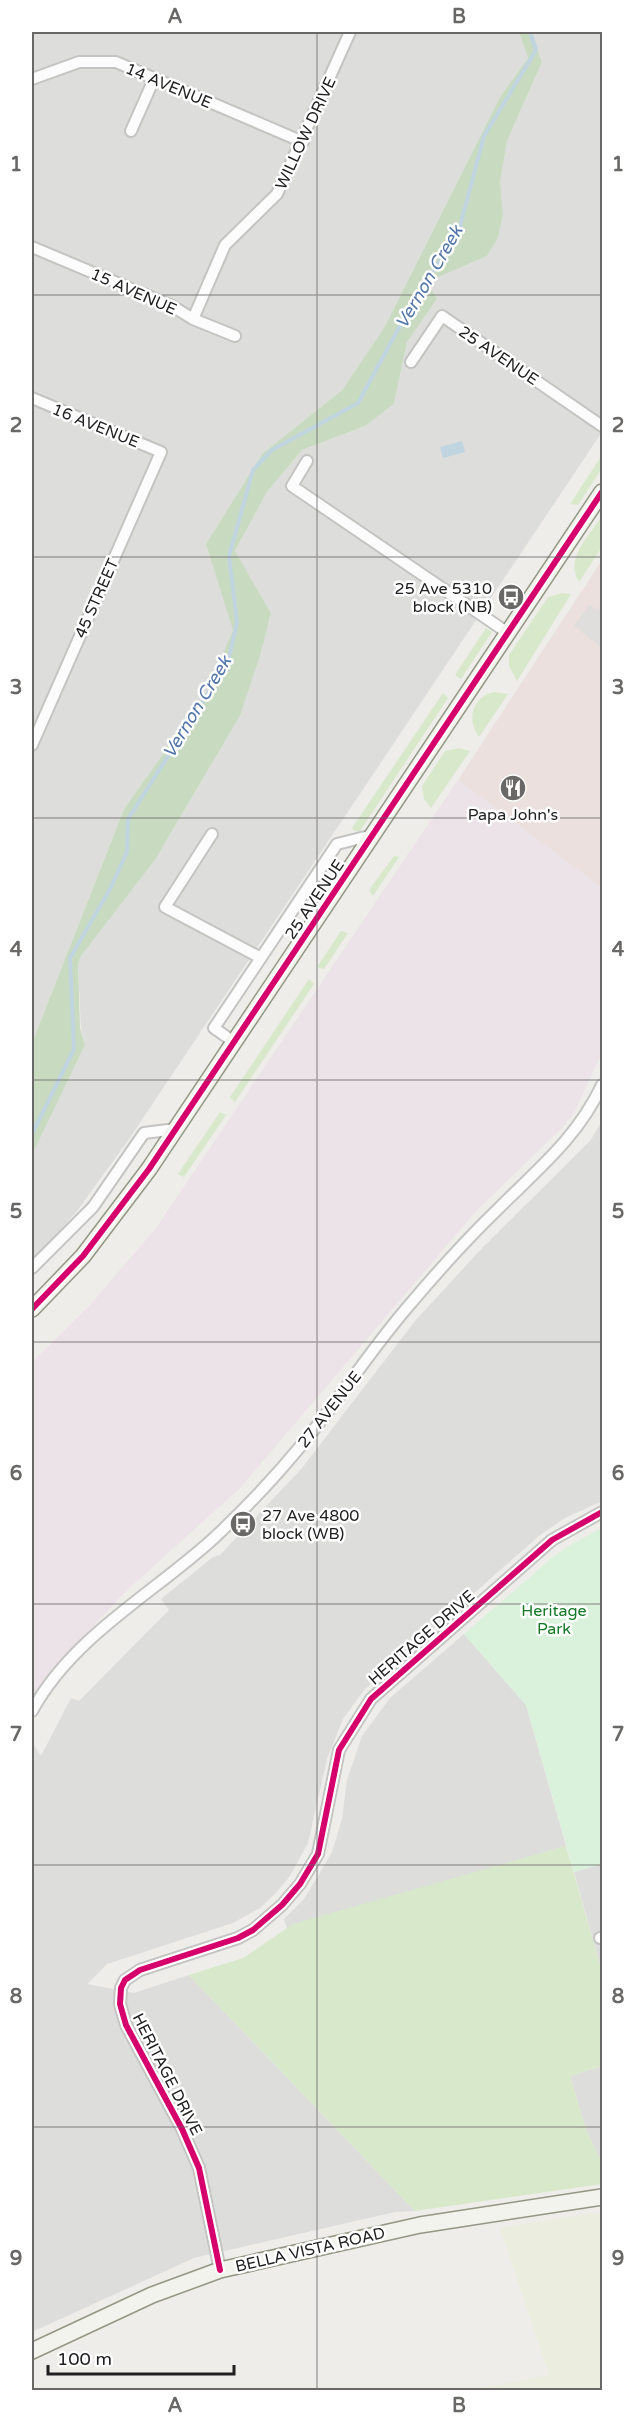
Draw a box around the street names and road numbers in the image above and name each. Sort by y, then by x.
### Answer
street label: 14 AVENUE [122,59,215,113]
street label: WILLOW DRIVE [271,74,341,193]
street label: 15 AVENUE [88,264,180,320]
street label: 25 AVENUE [455,322,542,390]
street label: 16 AVENUE [49,399,142,452]
street label: 45 STREET [71,555,123,641]
street label: 25 AVENUE [281,856,349,943]
street label: 27 AVENUE [294,1367,366,1452]
street label: HERITAGE DRIVE [364,1586,479,1689]
street label: HERITAGE DRIVE [128,2010,207,2139]
street label: BELLA VISTA ROAD [233,2223,387,2277]

